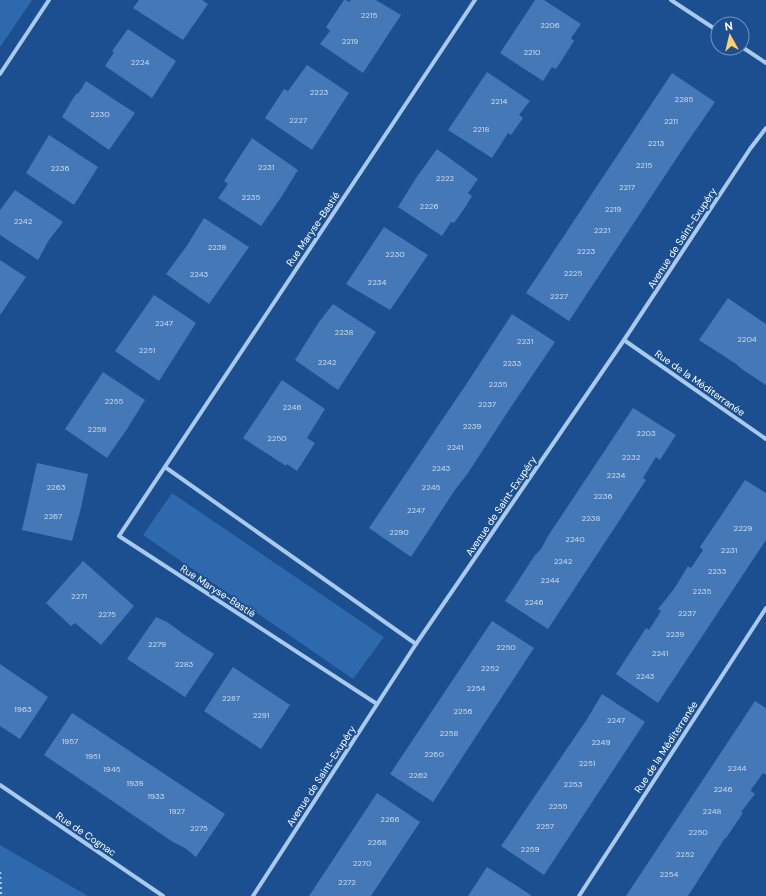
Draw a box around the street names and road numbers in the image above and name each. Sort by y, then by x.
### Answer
street label: Avenue de Saint-Exupéry [645,185,720,291]
street label: Rue Maryse-Bastié [283,189,343,269]
street label: Rue de la Méditerranée [652,347,748,419]
street label: Avenue de Saint-Exupéry [463,453,539,558]
street label: Rue Maryse-Bastié [178,562,258,620]
street label: Rue de la Méditerranée [631,698,701,795]
street label: Avenue de Saint-Exupéry [284,723,359,829]
street label: Rue de Cognac [53,809,119,859]

